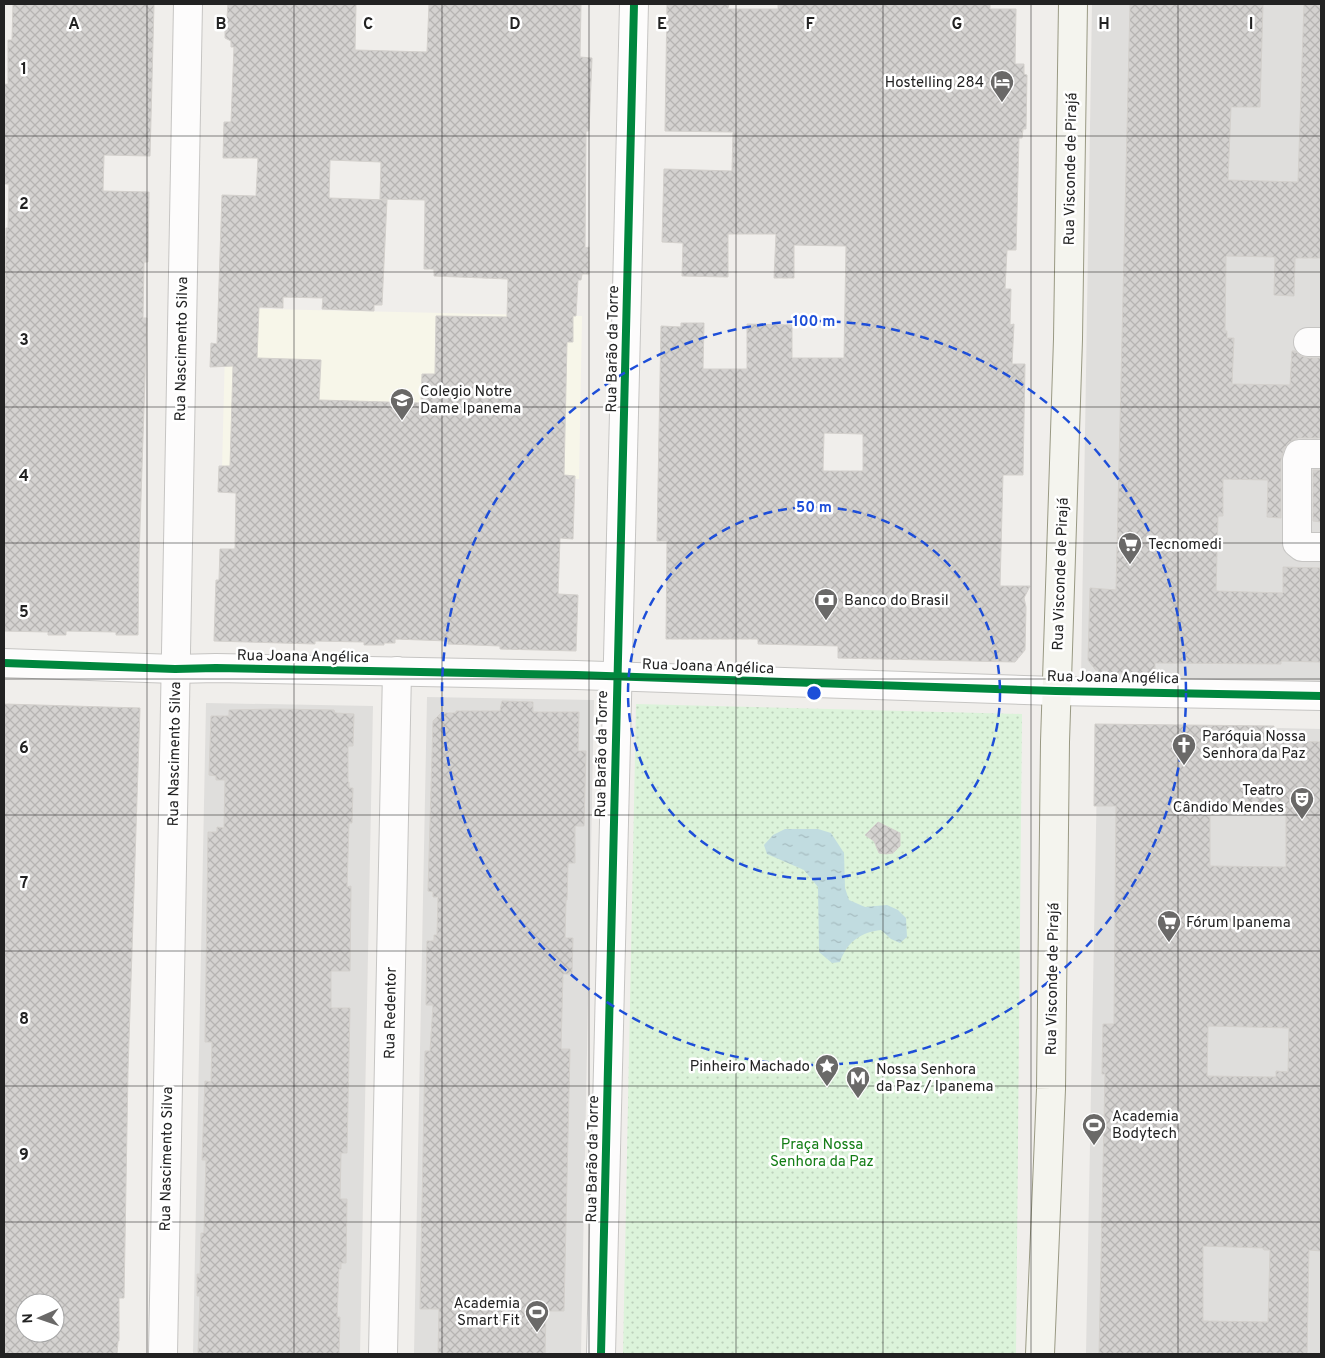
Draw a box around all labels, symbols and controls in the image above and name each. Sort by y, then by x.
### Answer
text: A [68,15,80,35]
text: B [215,15,227,35]
text: C [363,15,373,35]
text: D [509,15,521,35]
text: E [657,15,667,35]
text: F [805,15,815,35]
text: G [952,15,962,35]
text: H [1098,15,1110,35]
text: I [1249,15,1253,35]
text: 1 [21,60,27,80]
hotel icon: Hostelling 284 [989,69,1015,103]
place label: Hostelling 284 [885,74,984,93]
street label: Rua Visconde de Pirajá [1061,92,1082,246]
text: 2 [19,195,29,215]
street label: Rua Nascimento Silva [172,276,193,422]
street label: Rua Barão da Torre [603,285,624,413]
text: 100 m [793,313,835,332]
text: 3 [19,331,29,351]
place label: Colegio Notre Dame Ipanema [420,383,521,419]
school or university icon: Colegio Notre Dame Ipanema [389,387,415,421]
text: 4 [19,467,29,487]
street label: Rua Visconde de Pirajá [1049,497,1074,651]
text: 50 m [796,499,832,518]
supermarket icon: Tecnomedi [1117,531,1143,565]
place label: Tecnomedi [1148,536,1222,555]
bank icon: Banco do Brasil [813,587,839,621]
place label: Banco do Brasil [844,592,949,611]
text: 5 [19,603,29,623]
street label: Rua Joana Angélica [237,647,369,668]
street label: Rua Joana Angélica [642,656,774,679]
street label: Rua Joana Angélica [1047,668,1179,689]
street label: Rua Nascimento Silva [165,681,186,827]
centre of rings [805,684,823,702]
street label: Rua Barão da Torre [592,690,613,818]
place label: Paróquia Nossa Senhora da Paz [1202,728,1306,764]
church icon: Paróquia Nossa Senhora da Paz [1171,732,1197,766]
text: 6 [19,739,29,759]
place label: Teatro Cândido Mendes [1173,782,1284,818]
theatre icon: Teatro Cândido Mendes [1289,786,1315,820]
text: 7 [20,874,28,894]
street label: Rua Visconde de Pirajá [1043,902,1064,1056]
supermarket icon: Fórum Ipanema [1156,909,1182,943]
place label: Fórum Ipanema [1186,914,1291,933]
street label: Rua Redentor [381,967,402,1059]
text: 8 [19,1010,29,1030]
place icon: Pinheiro Machado [814,1053,840,1087]
place label: Pinheiro Machado [690,1058,810,1077]
place label: Nossa Senhora da Paz / Ipanema [876,1061,993,1097]
metro station icon: Nossa Senhora da Paz / Ipanema [845,1065,871,1099]
street label: Rua Nascimento Silva [157,1086,178,1232]
street label: Rua Barão da Torre [583,1095,604,1223]
place label: Academia Bodytech [1112,1108,1179,1144]
sports icon: Academia Bodytech [1081,1112,1107,1146]
park label: Praça Nossa Senhora da Paz [770,1136,874,1172]
text: 9 [19,1146,29,1166]
north arrow [15,1293,65,1343]
place label: Academia Smart Fit [453,1295,520,1331]
sports icon: Academia Smart Fit [524,1299,550,1333]
text: N [20,1313,37,1324]

